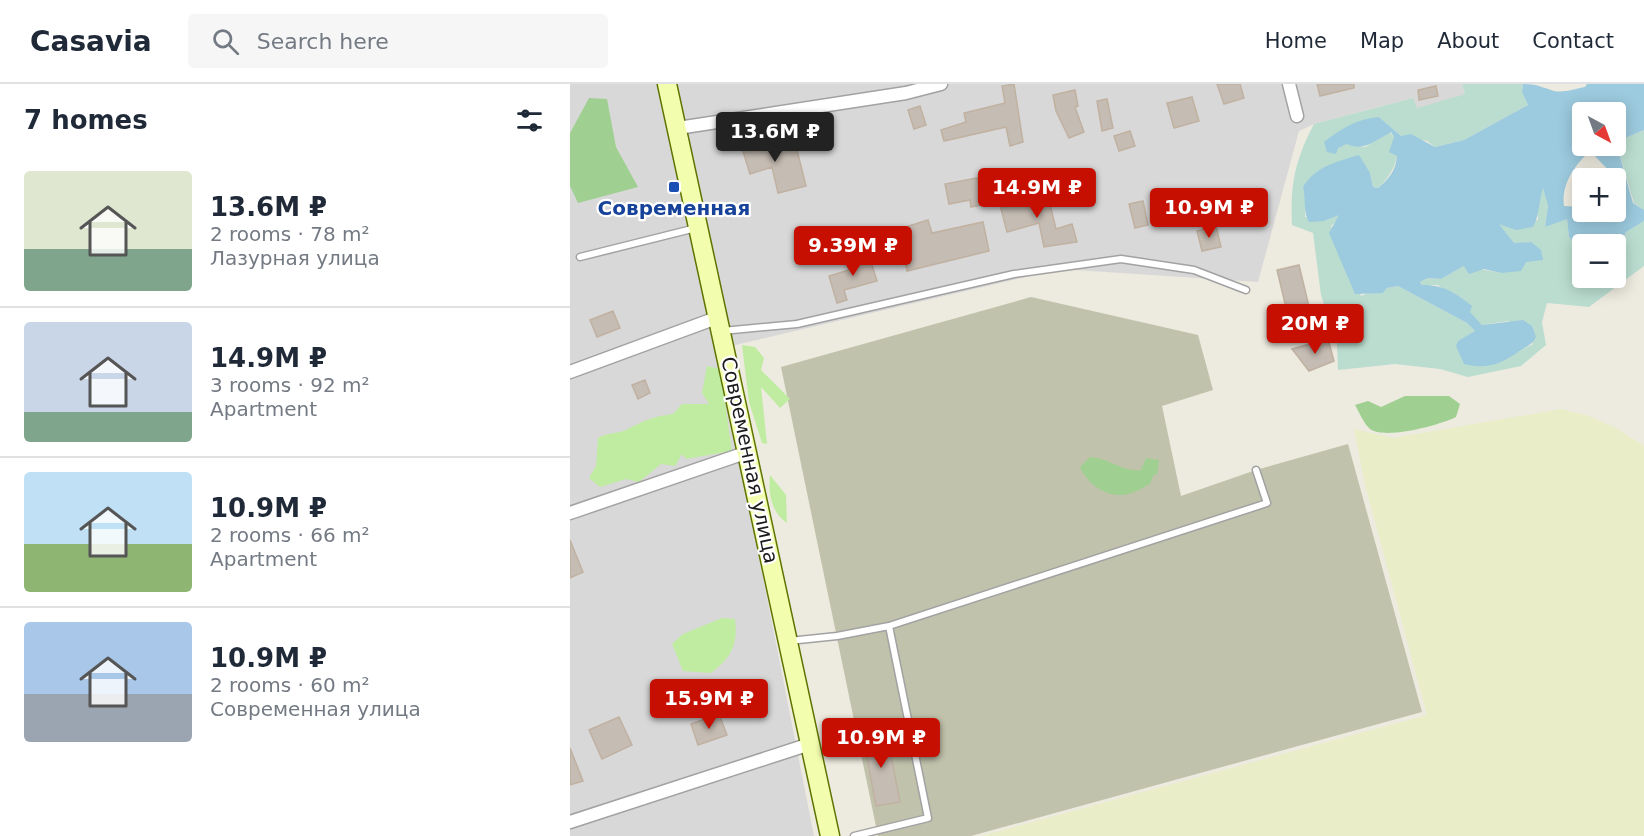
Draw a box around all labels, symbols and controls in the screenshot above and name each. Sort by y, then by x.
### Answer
search box [188,14,608,68]
text: Casavia [30,25,152,58]
icon: search [209,25,242,58]
text: Search here [257,29,389,54]
text: Home [1265,29,1327,53]
text: Map [1360,29,1404,53]
text: About [1437,29,1499,53]
text: Contact [1532,29,1614,53]
north arrow [1572,102,1626,156]
map controls [1572,102,1626,288]
icon: filters [513,104,546,137]
text: 7 homes [24,105,148,135]
pin: 13.6M ₽ [720,112,830,163]
text: 13.6M ₽ [730,119,820,143]
pin: 14.9M ₽ [982,168,1092,219]
button: + [1572,168,1626,222]
text: 14.9M ₽ [992,175,1082,199]
marker: Современная [667,180,681,194]
pin: 10.9M ₽ [1154,188,1264,239]
text: 13.6M ₽ [210,192,327,222]
icon: home [72,195,144,267]
text: 10.9M ₽ [1164,195,1254,219]
place label: Современная [598,196,750,220]
text: 2 rooms · 78 m² [210,222,370,246]
pin: 9.39M ₽ [798,226,908,277]
text: 9.39M ₽ [808,233,898,257]
button: − [1572,234,1626,288]
text: Лазурная улица [210,246,380,270]
pin: 20M ₽ [1273,304,1357,355]
text: 20M ₽ [1281,311,1349,335]
text: 14.9M ₽ [210,343,327,373]
icon: home [72,346,144,418]
street label: Современная улица [716,354,784,566]
text: 3 rooms · 92 m² [210,373,370,397]
text: Apartment [210,397,317,421]
text: 10.9M ₽ [210,493,327,523]
icon: home [72,496,144,568]
text: 2 rooms · 66 m² [210,523,370,547]
text: Apartment [210,547,317,571]
text: 10.9M ₽ [210,643,327,673]
icon: home [72,646,144,718]
text: 2 rooms · 60 m² [210,673,370,697]
pin: 15.9M ₽ [654,679,764,730]
text: 15.9M ₽ [664,686,754,710]
text: Современная улица [210,697,421,721]
pin: 10.9M ₽ [826,718,936,769]
text: 10.9M ₽ [836,725,926,749]

